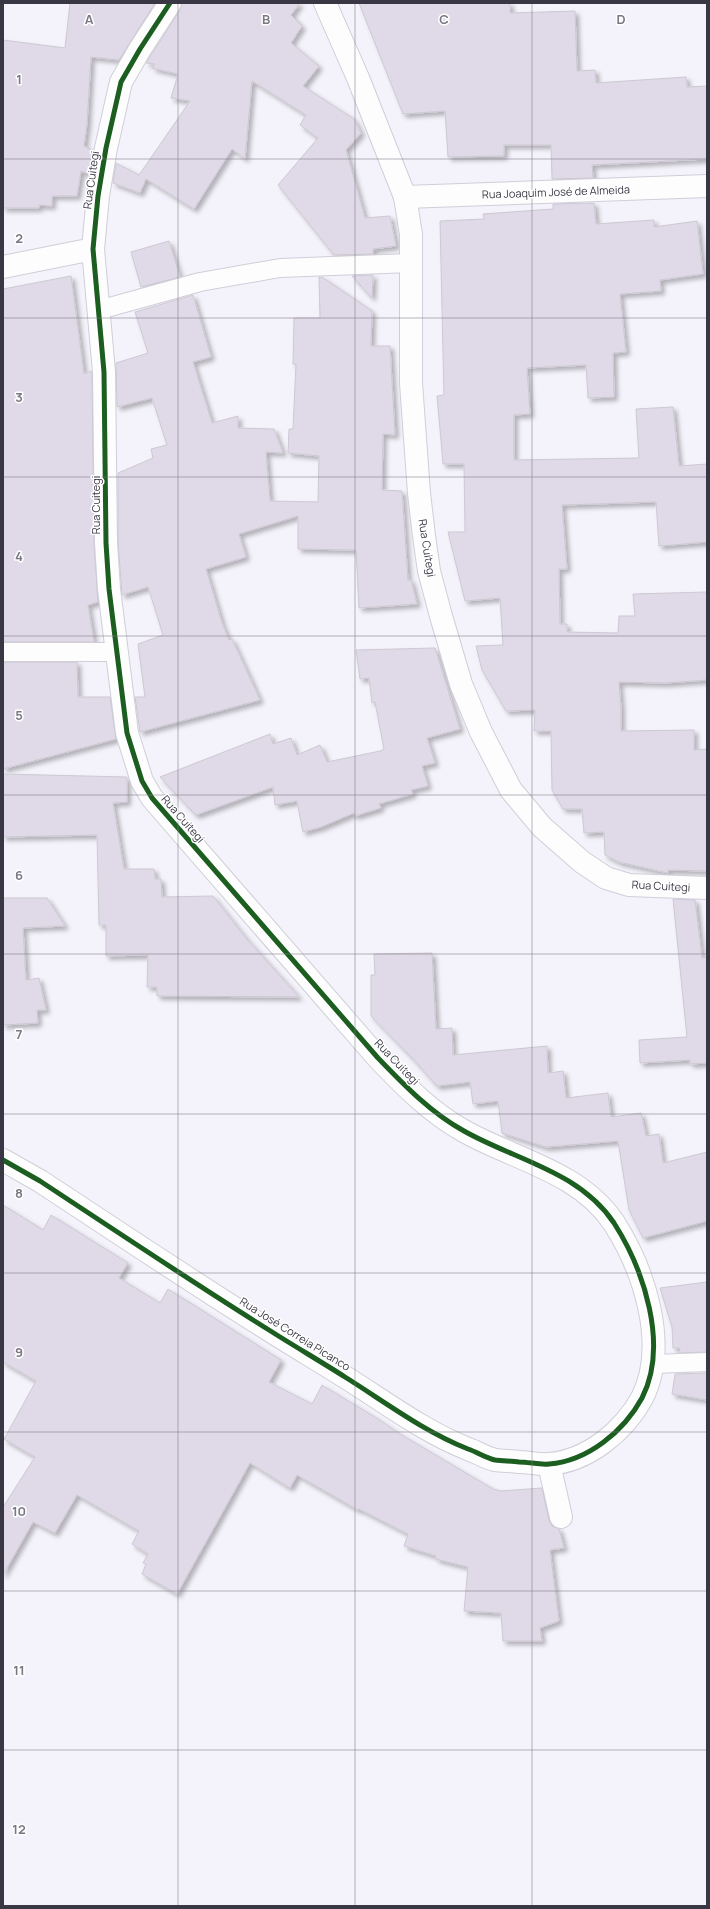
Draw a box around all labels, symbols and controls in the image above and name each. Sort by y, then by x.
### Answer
text: A [85,10,94,28]
text: B [262,10,270,28]
text: C [439,10,449,28]
text: D [616,10,626,28]
text: 1 [16,70,22,88]
street label: Rua Cuitegi [79,150,102,210]
street label: Rua Joaquim José de Almeida [482,181,630,202]
text: 2 [15,229,23,247]
text: 3 [15,388,23,406]
street label: Rua Cuitegi [88,476,103,534]
street label: Rua Cuitegi [416,518,439,578]
text: 4 [15,547,23,565]
text: 5 [15,706,23,724]
street label: Rua Cuitegi [159,792,208,846]
text: 6 [15,866,23,884]
street label: Rua Cuitegi [631,876,691,895]
text: 7 [16,1025,23,1043]
street label: Rua Cuitegi [372,1035,423,1088]
text: 8 [15,1184,23,1202]
street label: Rua José Correia Picanco [237,1293,354,1374]
text: 9 [15,1343,23,1361]
text: 10 [12,1502,26,1520]
text: 11 [13,1661,25,1679]
text: 12 [12,1820,26,1838]

